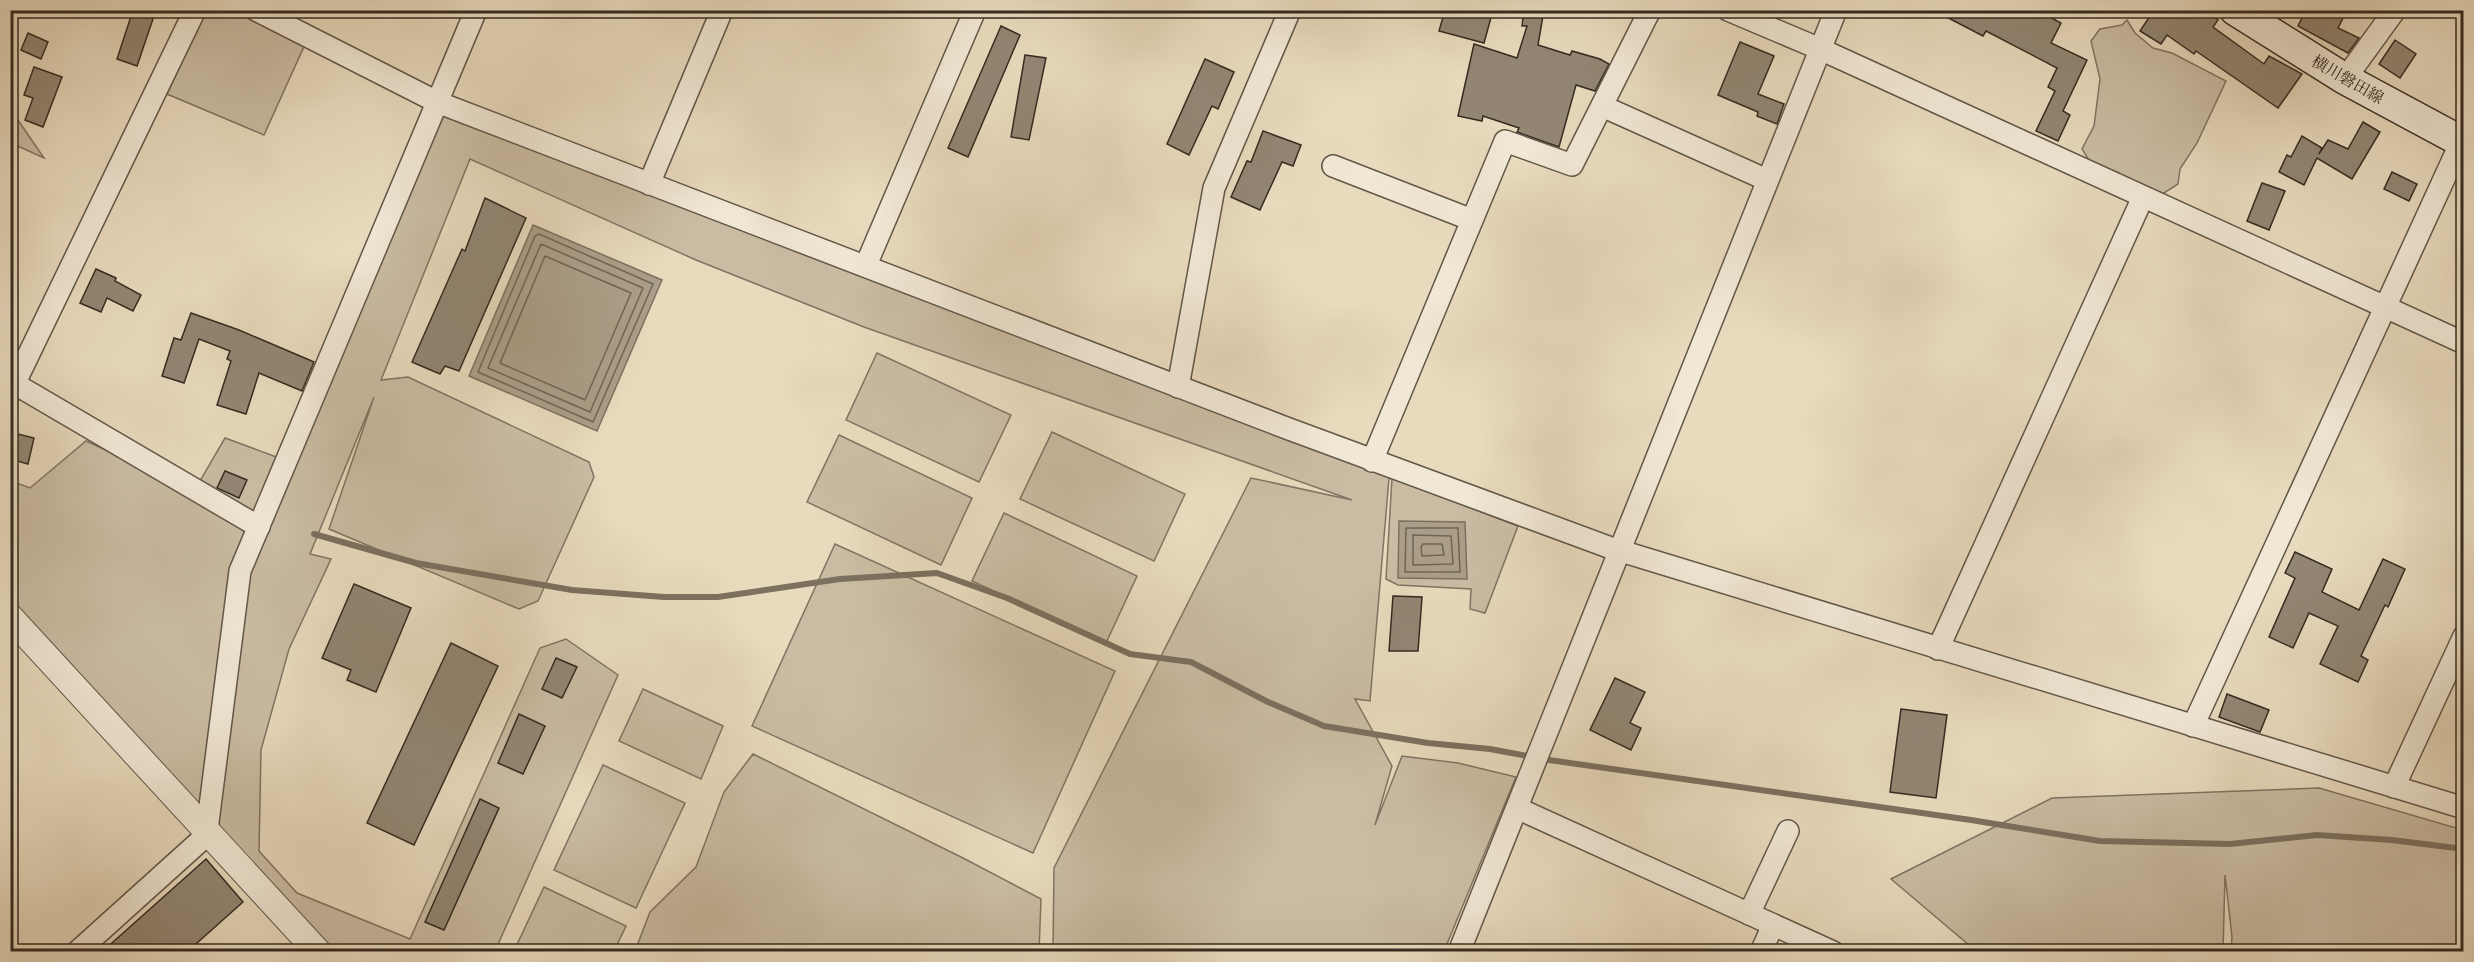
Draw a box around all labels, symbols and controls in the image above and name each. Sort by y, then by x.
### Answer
street label: 横川磐田線 [2307,51,2387,110]

